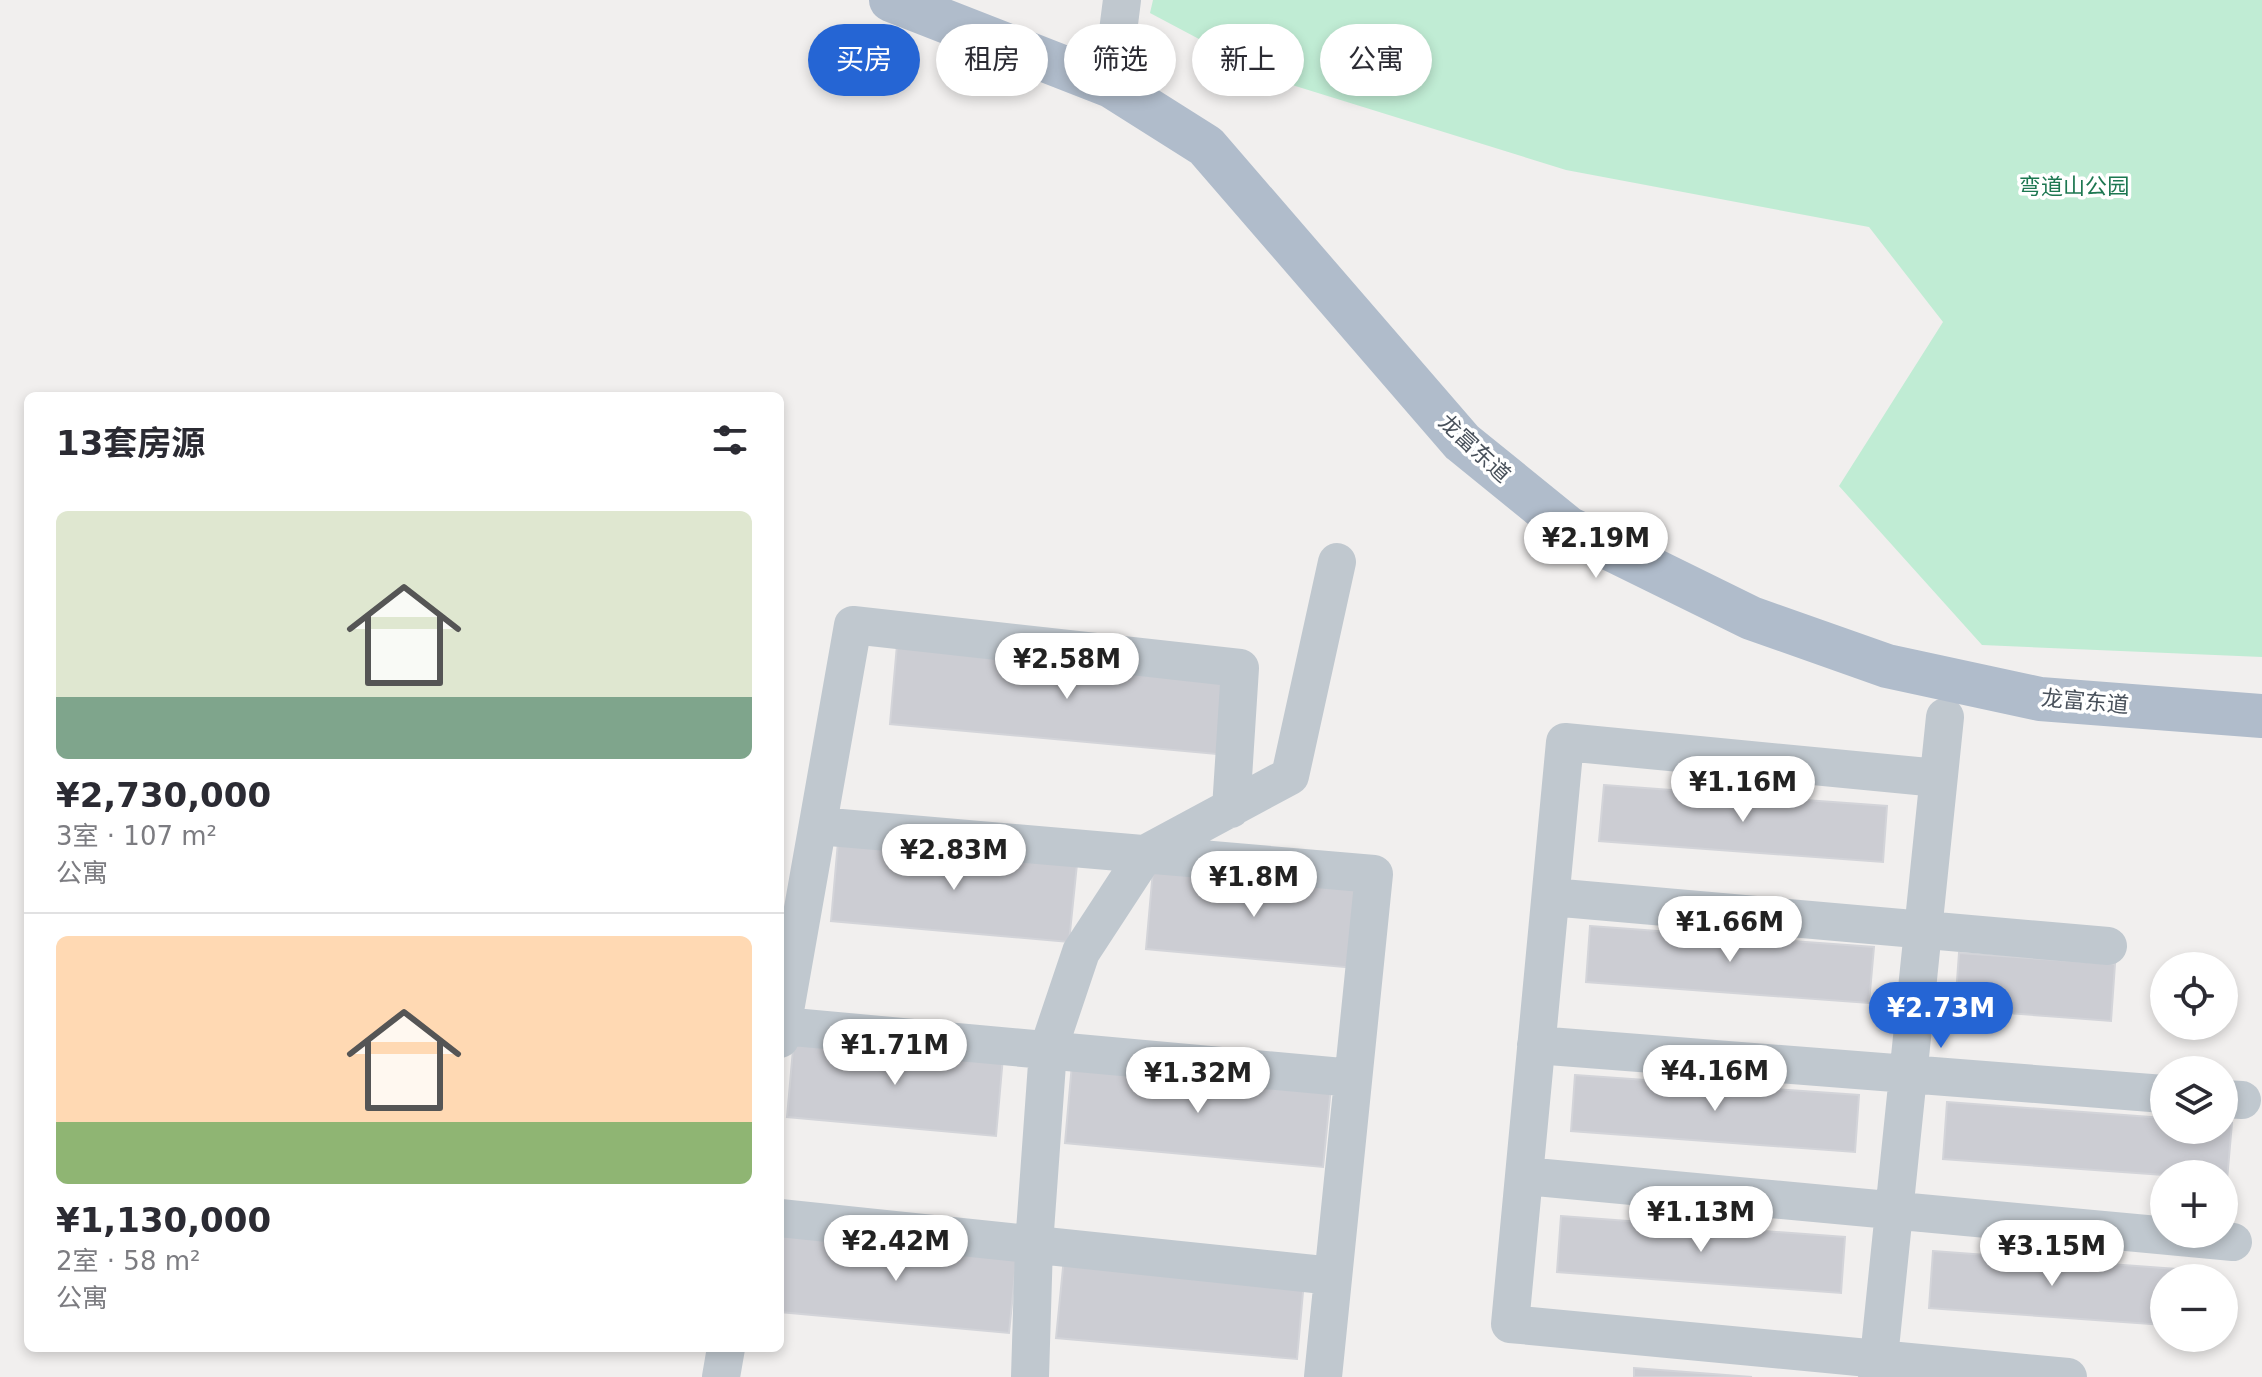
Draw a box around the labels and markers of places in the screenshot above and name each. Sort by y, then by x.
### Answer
pin: ¥2.19M [1531,512,1661,580]
pin: ¥2.58M [1002,633,1132,701]
pin: ¥1.16M [1678,756,1808,824]
pin: ¥2.83M [889,824,1019,892]
pin: ¥1.8M [1198,851,1310,919]
pin: ¥1.66M [1665,896,1795,964]
pin: ¥2.73M [1876,982,2006,1050]
pin: ¥1.71M [830,1019,960,1087]
pin: ¥4.16M [1650,1045,1780,1113]
pin: ¥1.32M [1133,1047,1263,1115]
pin: ¥1.13M [1636,1186,1766,1254]
pin: ¥2.42M [831,1215,961,1283]
pin: ¥3.15M [1987,1220,2117,1288]

